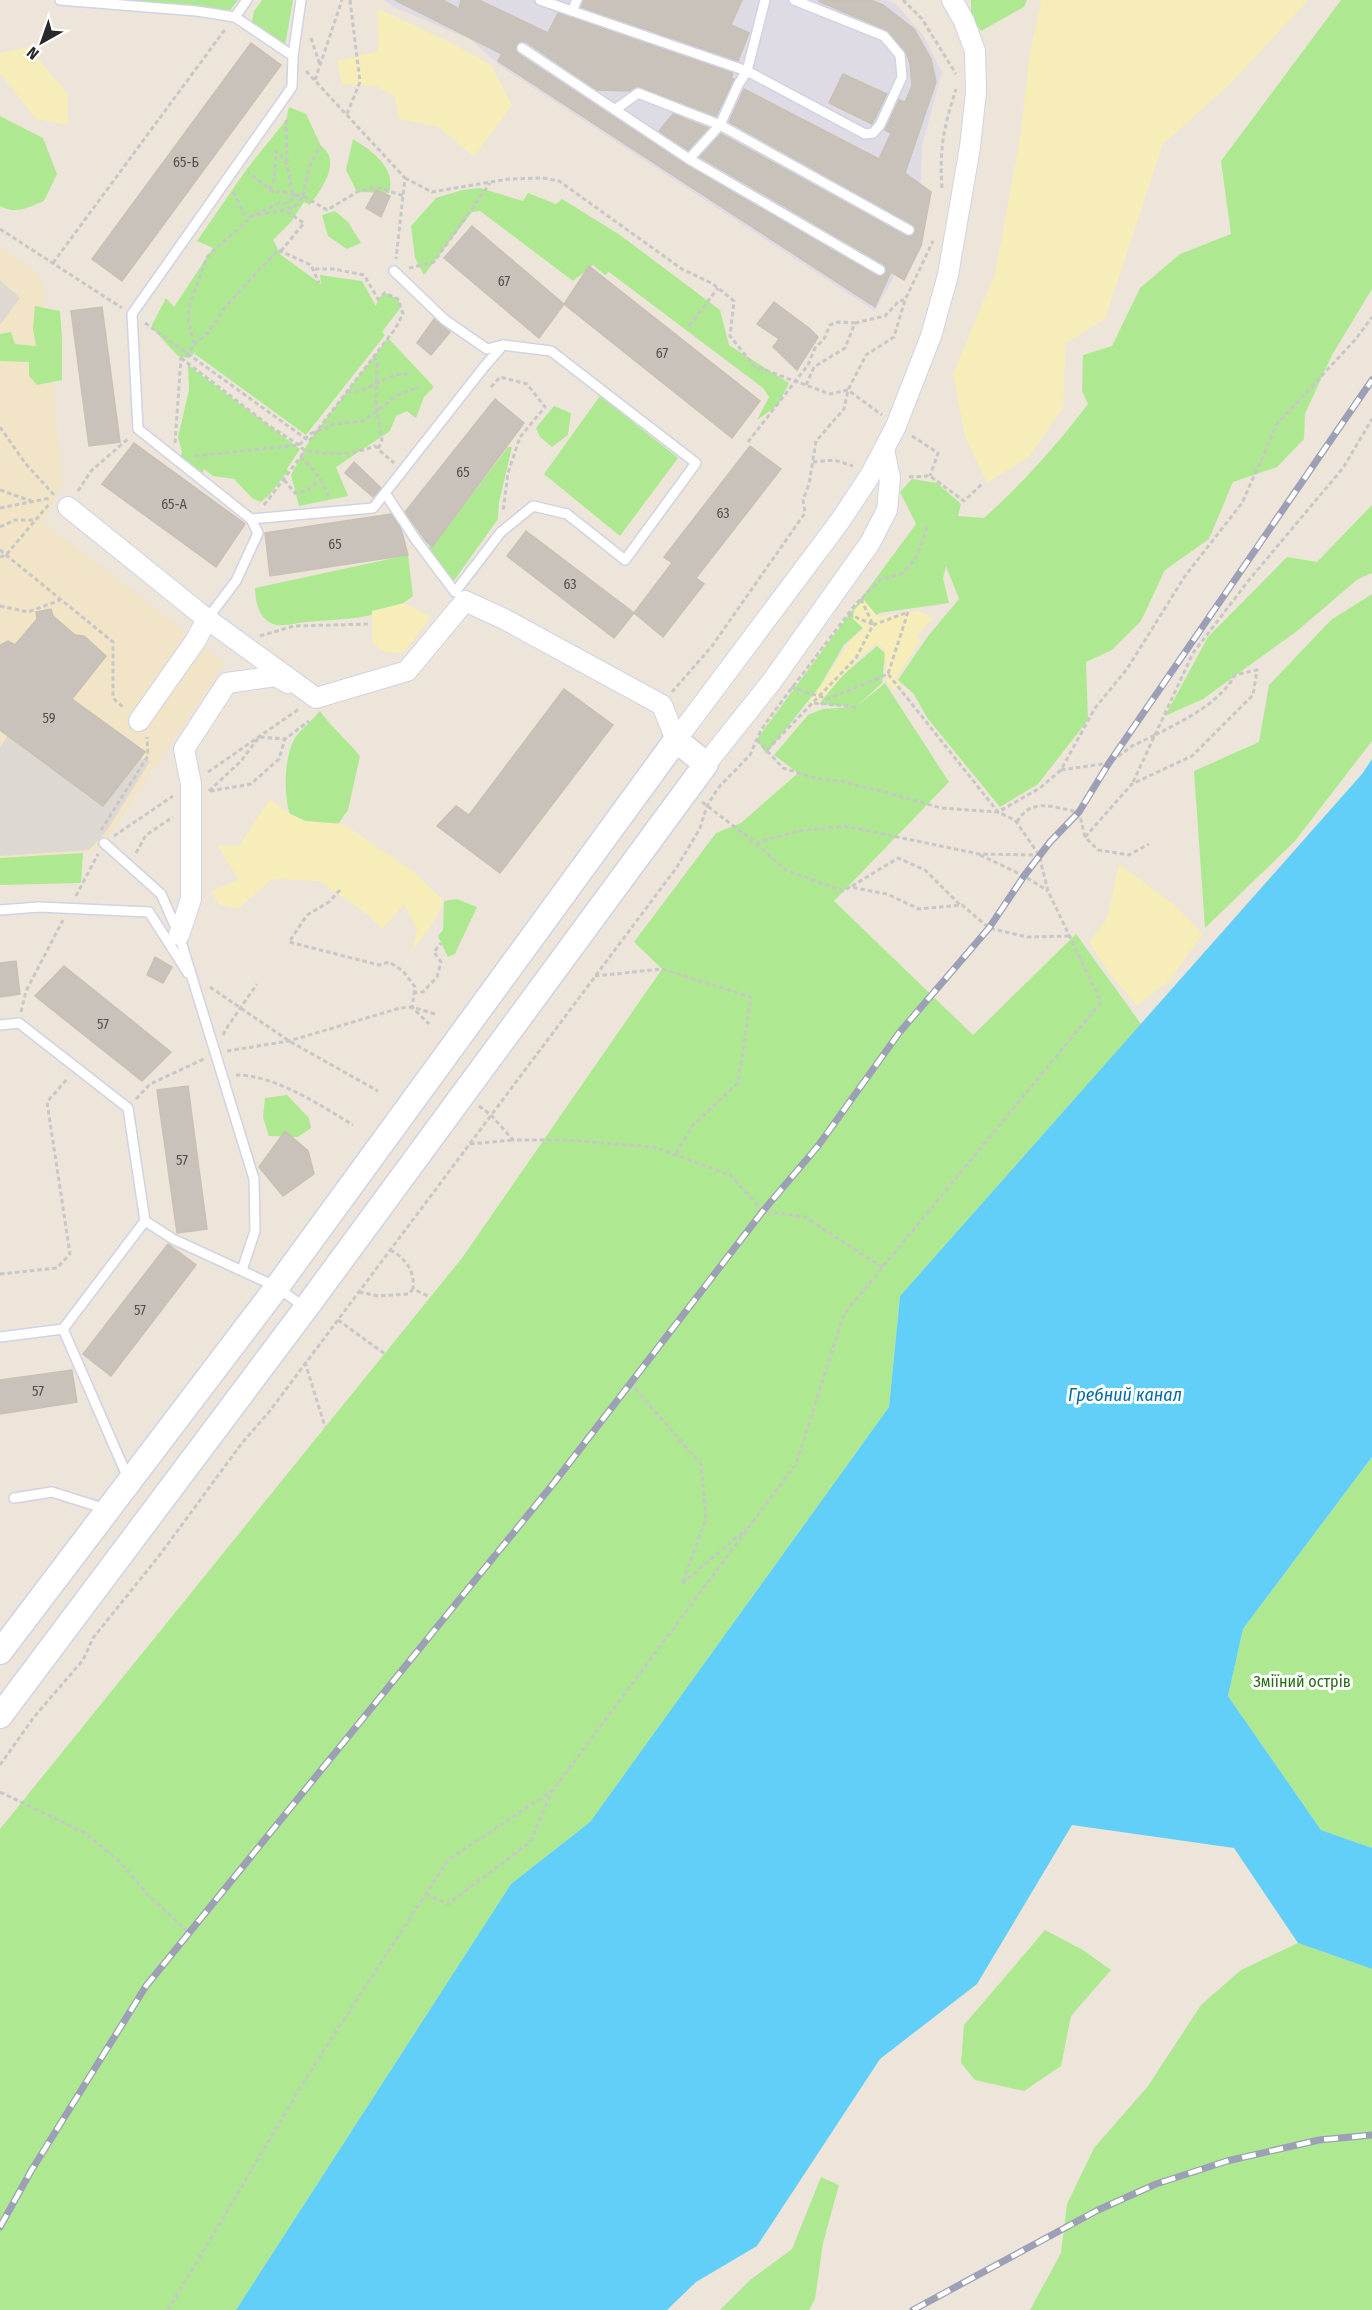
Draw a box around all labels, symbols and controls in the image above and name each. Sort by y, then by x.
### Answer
north arrow [12,12,72,72]
text: N [23,43,42,63]
house number: 65-Б [173,154,199,171]
house number: 67 [498,273,510,290]
house number: 67 [656,345,668,362]
house number: 65 [456,464,470,481]
house number: 65-А [161,496,187,513]
house number: 63 [716,505,730,522]
house number: 65 [328,536,342,553]
house number: 63 [563,576,577,593]
house number: 59 [42,710,56,727]
house number: 57 [97,1016,109,1033]
house number: 57 [176,1152,188,1169]
house number: 57 [134,1302,146,1319]
house number: 57 [32,1383,44,1400]
water label: Гребний канал [1068,1384,1182,1406]
park label: Зміїний острів [1253,1672,1351,1691]

